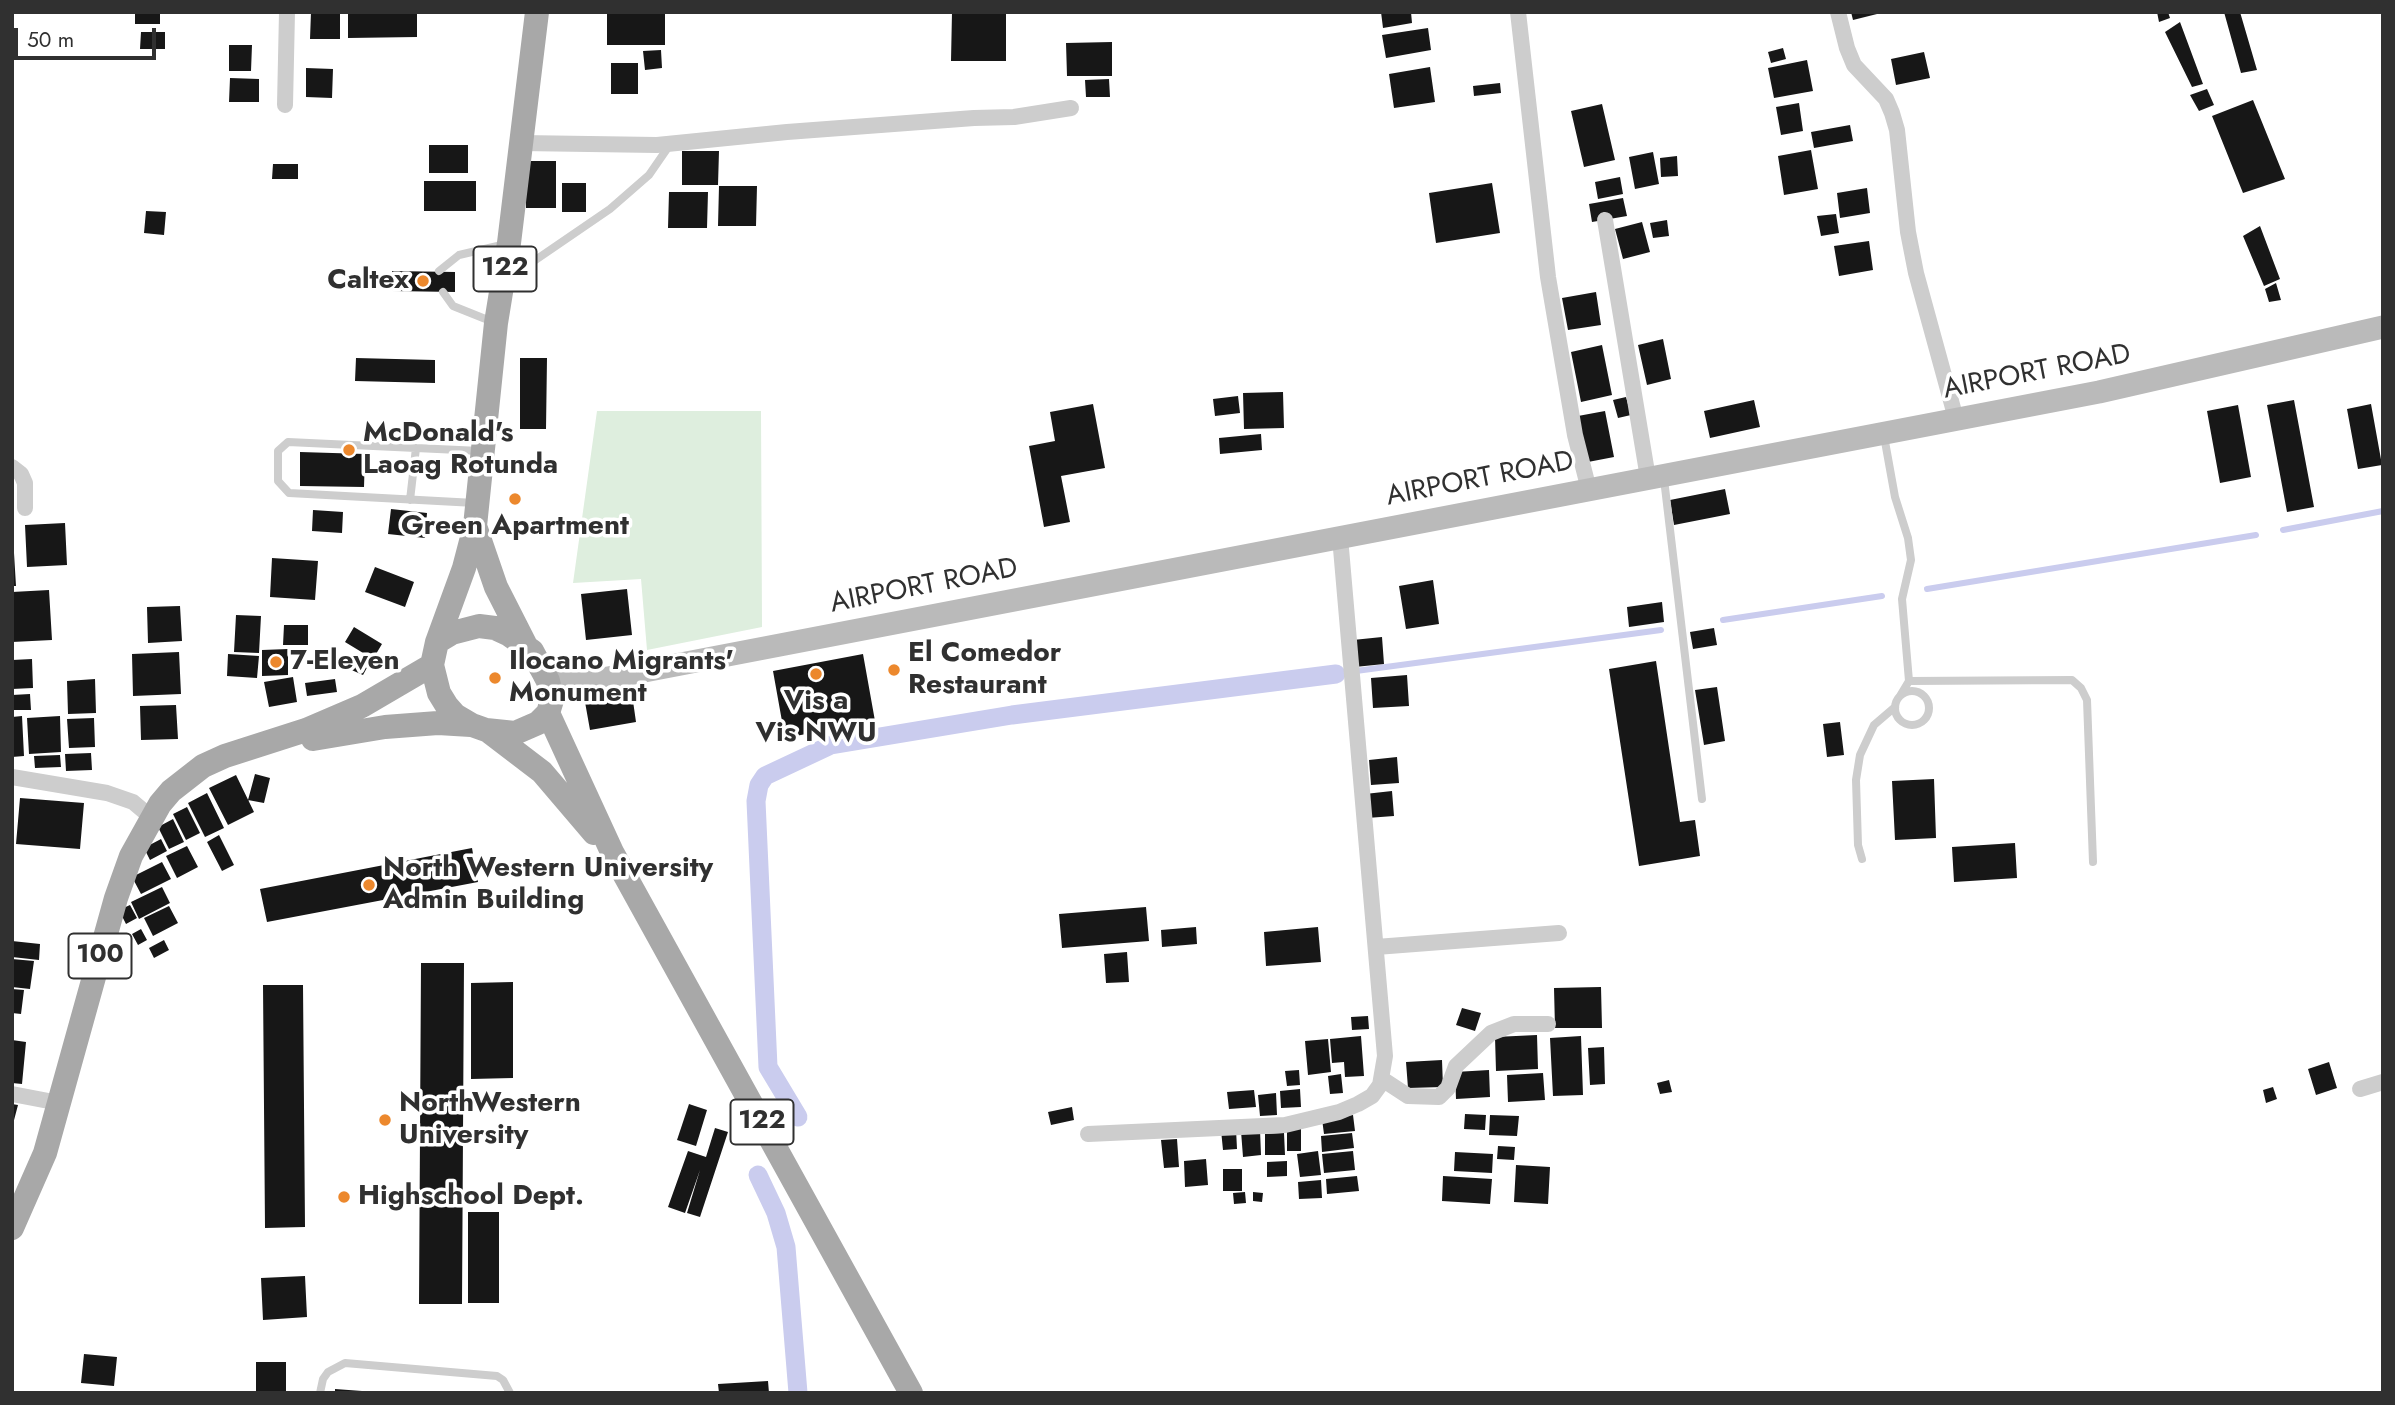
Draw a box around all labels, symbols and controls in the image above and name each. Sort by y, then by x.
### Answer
scale bar [18,14,159,58]
text: 50 m [27,25,74,55]
road number: 122 [474,246,536,292]
place label: Caltex [327,264,409,298]
marker: Caltex [415,273,431,289]
street label: AIRPORT ROAD [1941,338,2133,408]
place label: McDonald's Laoag Rotunda [363,417,558,483]
marker: McDonald's Laoag Rotunda [341,442,357,458]
street label: AIRPORT ROAD [1384,445,1576,515]
marker: Green Apartment [507,491,523,507]
place label: Green Apartment [401,510,629,544]
street label: AIRPORT ROAD [828,552,1020,622]
place label: El Comedor Restaurant [908,637,1061,703]
place label: 7-Eleven [290,645,400,679]
place label: Ilocano Migrants' Monument [509,645,734,711]
marker: 7-Eleven [268,654,284,670]
marker: El Comedor Restaurant [886,662,902,678]
marker: Vis a Vis NWU [808,666,824,682]
marker: Ilocano Migrants' Monument [487,670,503,686]
place label: Vis a Vis NWU [755,685,877,751]
place label: North Western University Admin Building [383,852,713,918]
marker: North Western University Admin Building [361,877,377,893]
road number: 100 [68,934,132,979]
place label: NorthWestern University [399,1087,581,1153]
road number: 122 [730,1100,794,1144]
marker: NorthWestern University [377,1112,393,1128]
place label: Highschool Dept. [358,1180,584,1214]
marker: Highschool Dept. [336,1189,352,1205]

